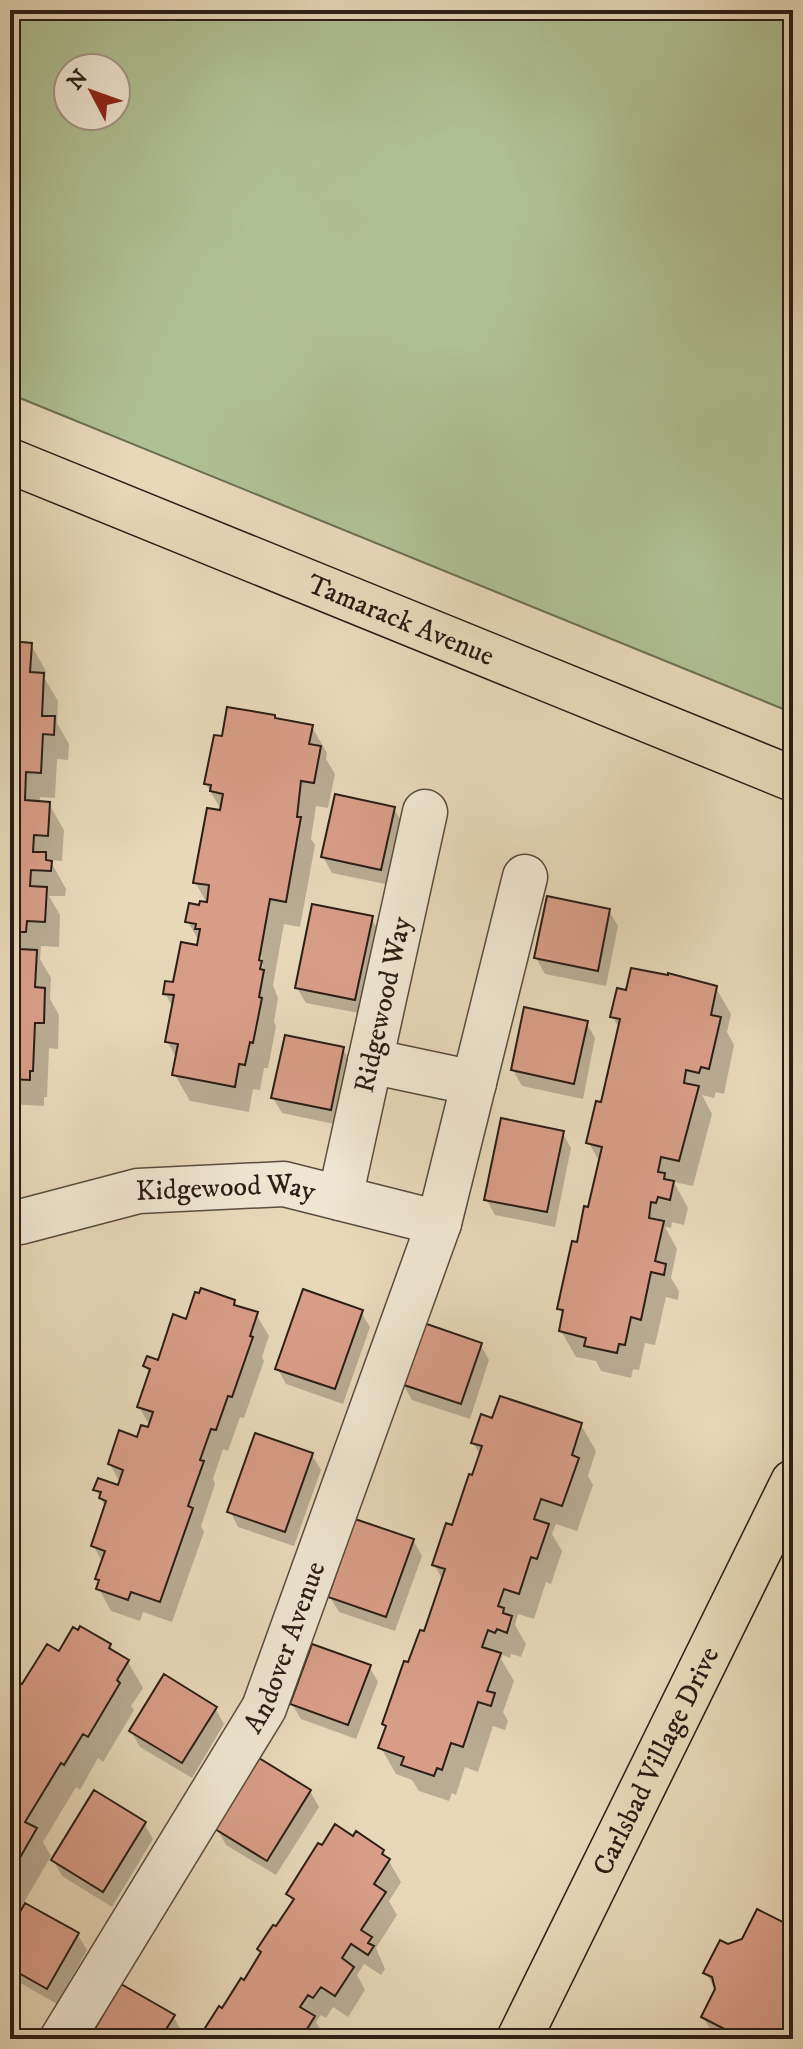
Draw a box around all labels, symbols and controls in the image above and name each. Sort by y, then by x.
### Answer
north arrow [52,52,132,132]
text: N [62,64,94,96]
street label: Tamarack Avenue [302,566,500,673]
street label: Ridgewood Way [346,913,419,1096]
street label: Kidgewood Way [135,1166,320,1209]
street label: Andover Avenue [235,1556,333,1740]
street label: Carlsbad Village Drive [585,1641,727,1881]

